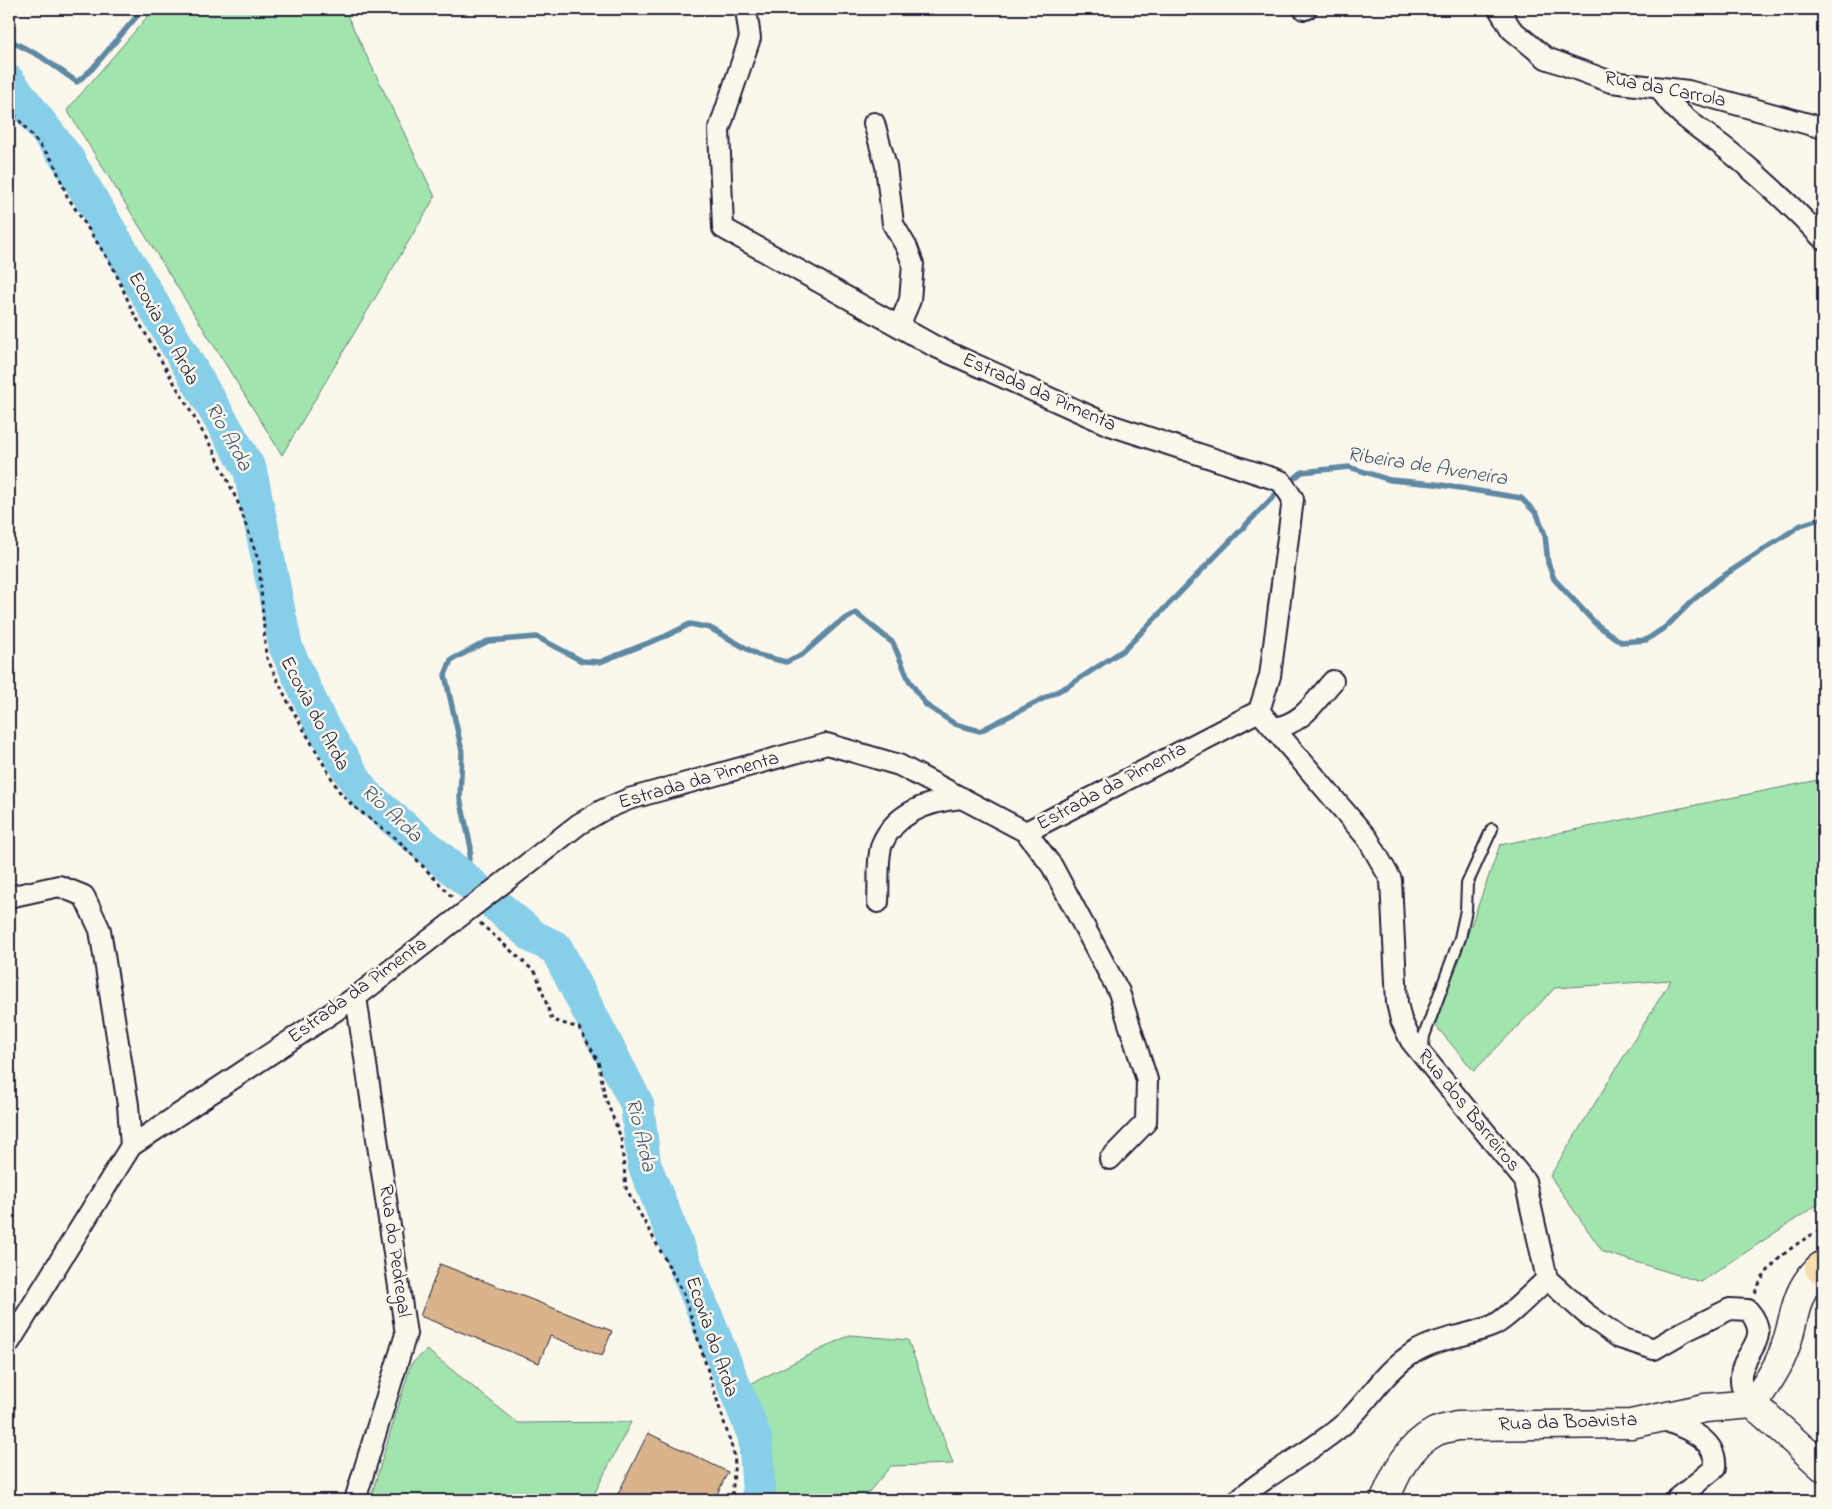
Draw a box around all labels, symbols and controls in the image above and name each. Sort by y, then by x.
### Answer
street label: Rua da Carrola [1602,64,1728,116]
street label: Ecovia do Arda [120,267,206,391]
street label: Estrada da Pimenta [957,346,1121,440]
water label: Rio Arda [197,397,259,477]
water label: Ribeira de Aveneira [1345,440,1510,495]
street label: Ecovia do Arda [272,652,356,776]
street label: Estrada da Pimenta [1032,735,1192,839]
street label: Estrada da Pimenta [615,744,783,818]
water label: Rio Arda [354,778,429,851]
street label: Estrada da Pimenta [282,930,434,1052]
street label: Rua dos Barreiros [1409,1043,1527,1179]
water label: Rio Arda [617,1095,663,1175]
street label: Rua do Pedregal [369,1183,418,1319]
street label: Ecovia do Arda [677,1273,745,1401]
street label: Rua da Boavista [1498,1406,1638,1440]

